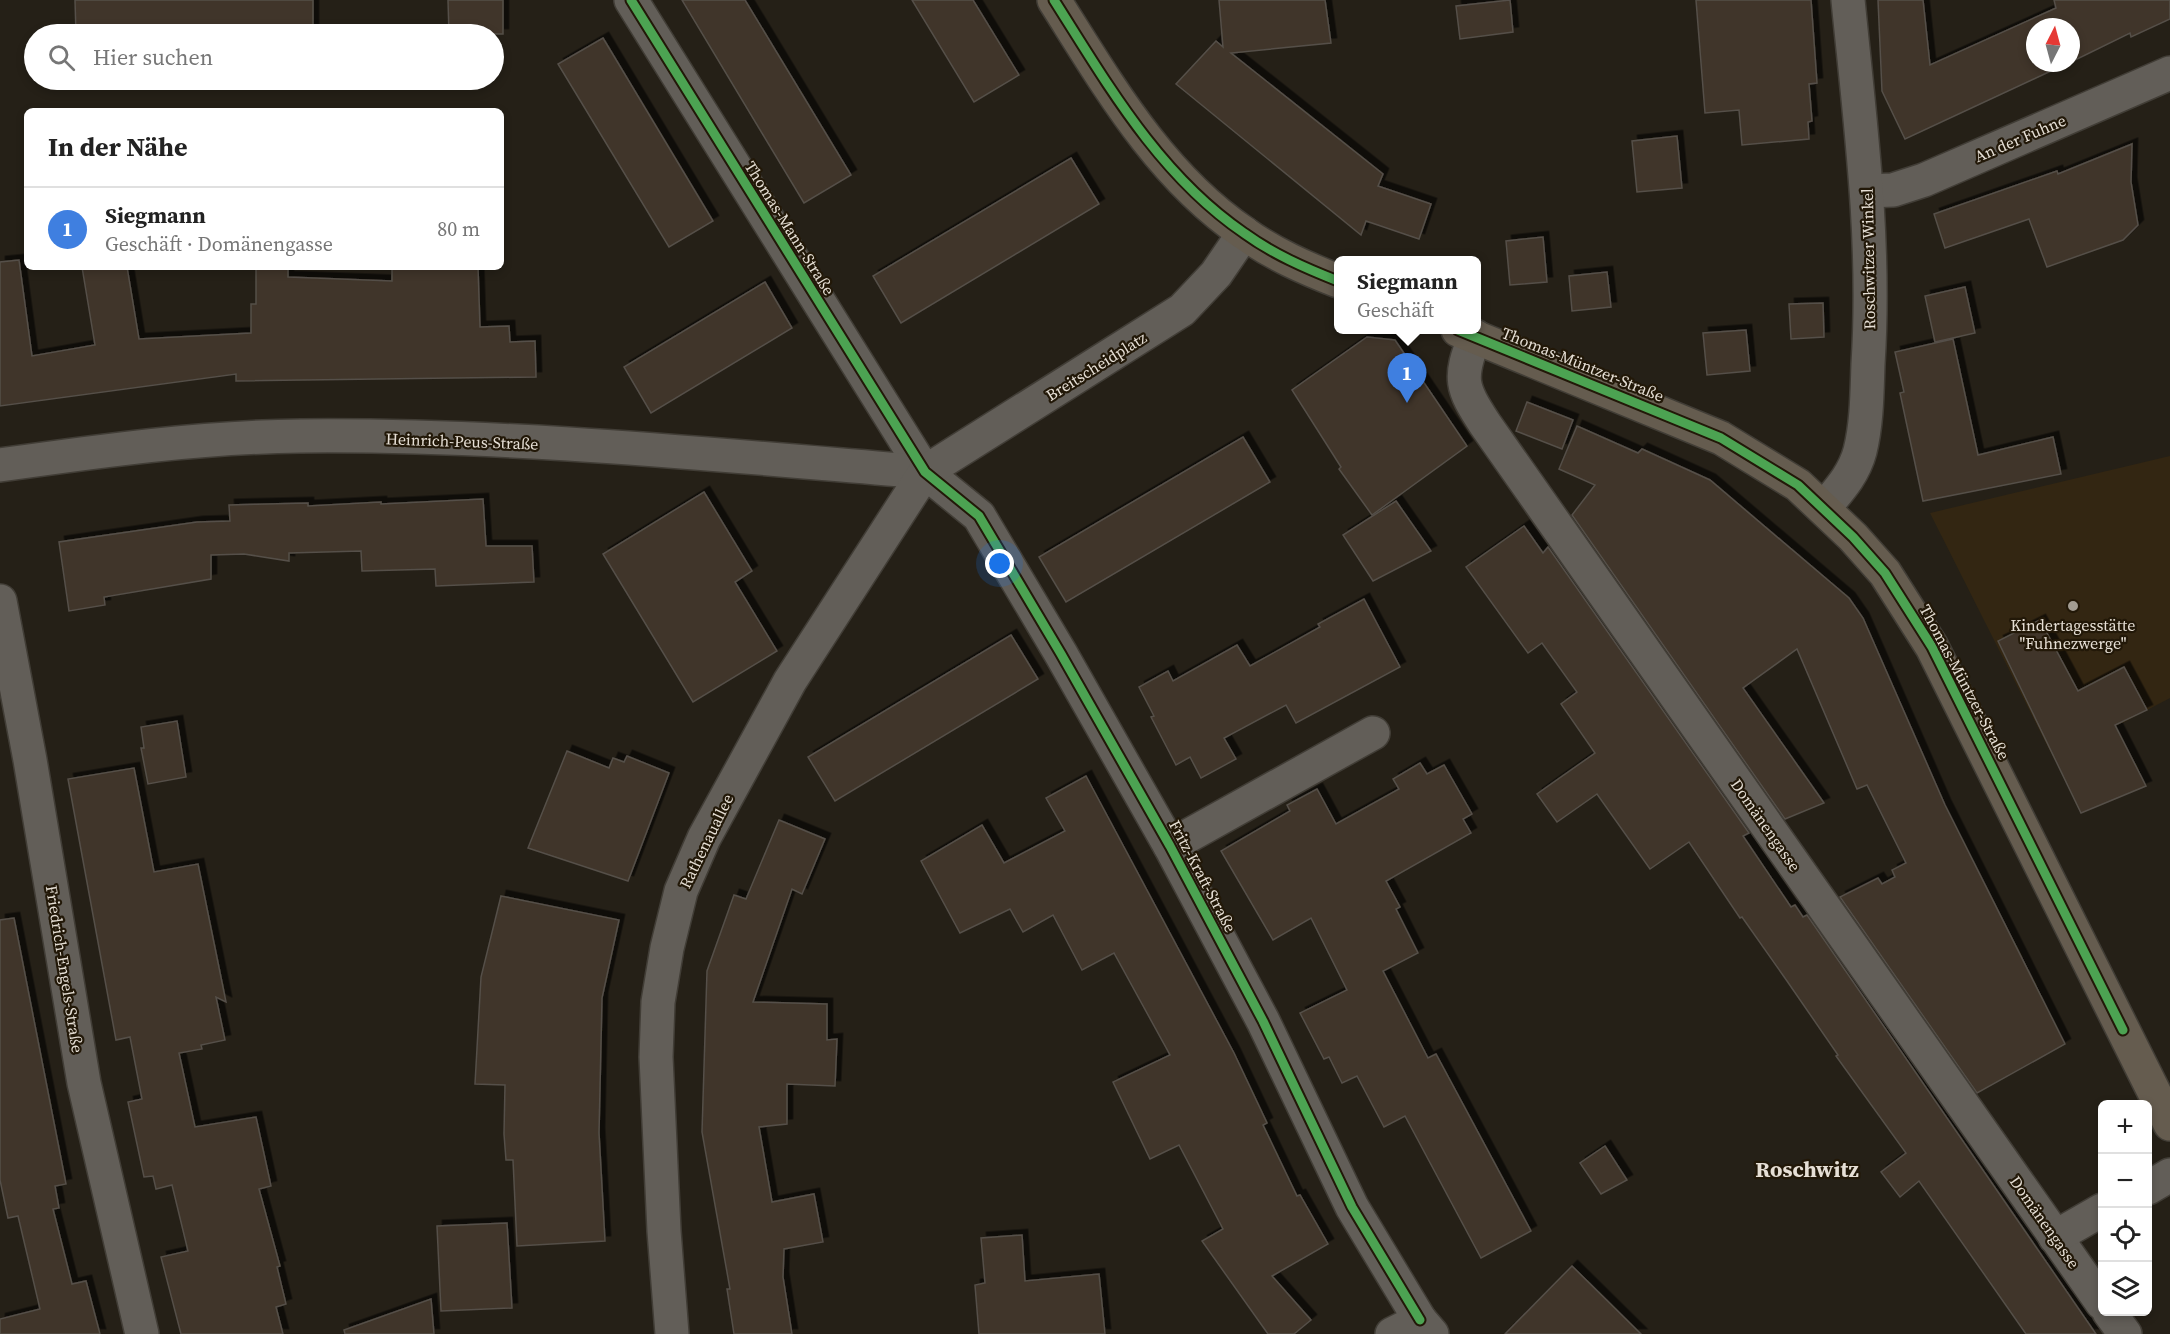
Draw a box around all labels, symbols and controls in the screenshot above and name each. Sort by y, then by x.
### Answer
north arrow [2026,18,2080,72]
search box [24,24,504,90]
icon: search [45,41,78,74]
text: Hier suchen [93,42,213,72]
street label: An der Fuhne [1971,109,2069,167]
text: In der Nähe [48,129,188,165]
street label: Thomas-Mann-Straße [740,157,840,299]
street label: Roschwitzer Winkel [1856,188,1880,330]
text: Siegmann [105,200,206,230]
text: 1 [62,215,73,243]
text: 80 m [437,215,480,243]
text: Geschäft · Domänengasse [105,230,333,258]
popup [1334,256,1481,334]
text: Siegmann [1357,266,1458,296]
text: Geschäft [1357,296,1434,324]
street label: Thomas-Müntzer-Straße [1499,321,1667,407]
street label: Breitscheidplatz [1041,326,1151,406]
pin: 1 [1388,354,1426,403]
street label: Heinrich-Peus-Straße [385,427,539,455]
your location [985,549,1014,578]
marker: Kindertagesstätte "Fuhnezwerge" [2066,599,2080,613]
street label: Thomas-Müntzer-Straße [1915,600,2015,764]
place label: Kindertagesstätte "Fuhnezwerge" [2011,614,2135,654]
street label: Domänengasse [1726,774,1806,876]
street label: Rathenauallee [674,790,738,892]
street label: Fritz-Kraft-Straße [1164,816,1242,936]
street label: Friedrich-Engels-Straße [41,884,89,1054]
map controls [2098,1100,2152,1316]
button: + [2098,1100,2152,1154]
district label: Roschwitz [1755,1154,1859,1184]
button: − [2098,1154,2152,1208]
street label: Domänengasse [2005,1171,2085,1273]
button: locate [2098,1208,2152,1262]
button: layers [2098,1262,2152,1316]

